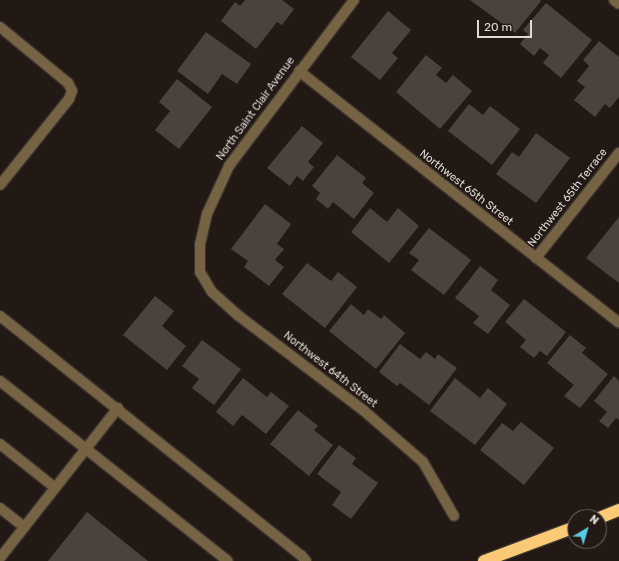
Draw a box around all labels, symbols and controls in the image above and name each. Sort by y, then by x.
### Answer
scale bar [479,12,534,38]
text: 20 m [484,20,512,34]
street label: North Saint Clair Avenue [214,55,298,163]
street label: Northwest 65th Terrace [525,146,611,250]
street label: Northwest 65th Street [417,147,515,229]
street label: Northwest 64th Street [280,329,380,411]
north arrow [567,509,607,549]
text: N [587,512,601,527]

